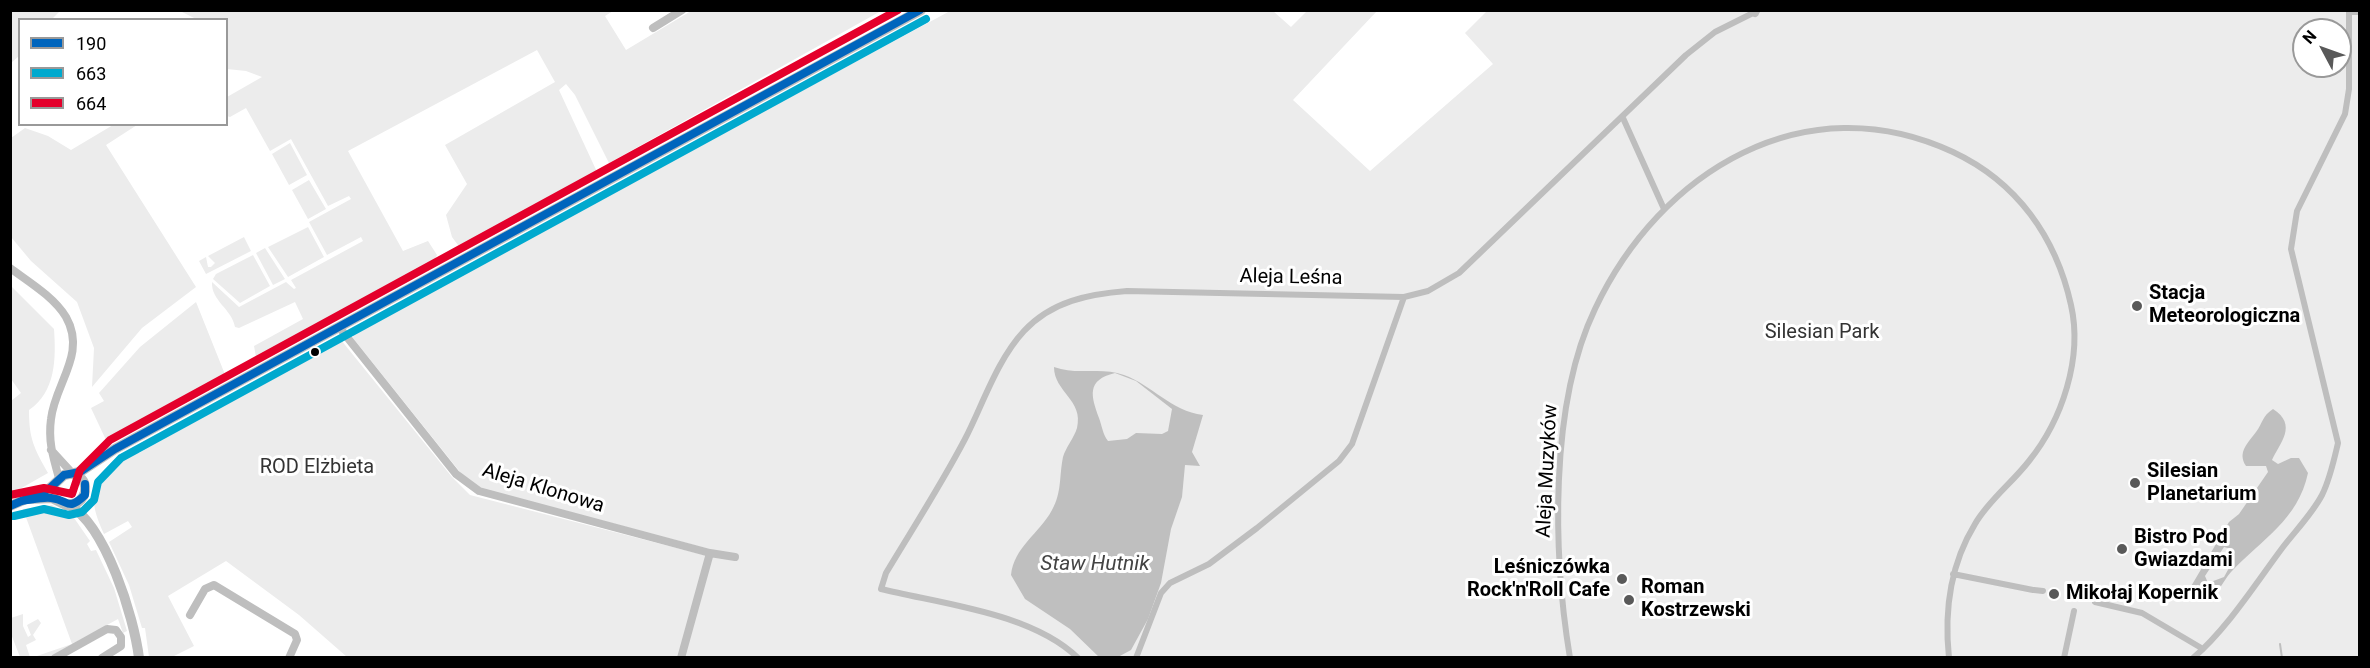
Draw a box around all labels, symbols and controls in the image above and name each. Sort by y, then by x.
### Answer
legend [18,18,228,126]
north arrow [2292,18,2352,78]
text: N [2299,27,2320,48]
text: 190 [76,33,106,54]
text: 663 [76,63,106,84]
text: 664 [76,93,106,114]
street label: Aleja Leśna [1239,265,1343,291]
place label: Stacja Meteorologiczna [2149,282,2300,329]
marker: Stacja Meteorologiczna [2130,299,2144,313]
park label: Silesian Park [1765,321,1879,345]
unlabelled marker [309,346,321,358]
street label: Aleja Muzyków [1533,404,1563,538]
park label: ROD Elżbieta [260,456,374,480]
street label: Aleja Klonowa [479,459,607,519]
place label: Silesian Planetarium [2147,460,2257,507]
marker: Silesian Planetarium [2128,476,2142,490]
place label: Bistro Pod Gwiazdami [2134,526,2233,573]
marker: Bistro Pod Gwiazdami [2115,542,2129,556]
water label: Staw Hutnik [1040,552,1150,578]
place label: Leśniczówka Rock'n'Roll Cafe [1467,556,1610,603]
marker: Leśniczówka Rock'n'Roll Cafe [1615,572,1629,586]
place label: Roman Kostrzewski [1641,576,1751,623]
place label: Mikołaj Kopernik [2066,582,2218,606]
marker: Mikołaj Kopernik [2047,587,2061,601]
marker: Roman Kostrzewski [1622,593,1636,607]

